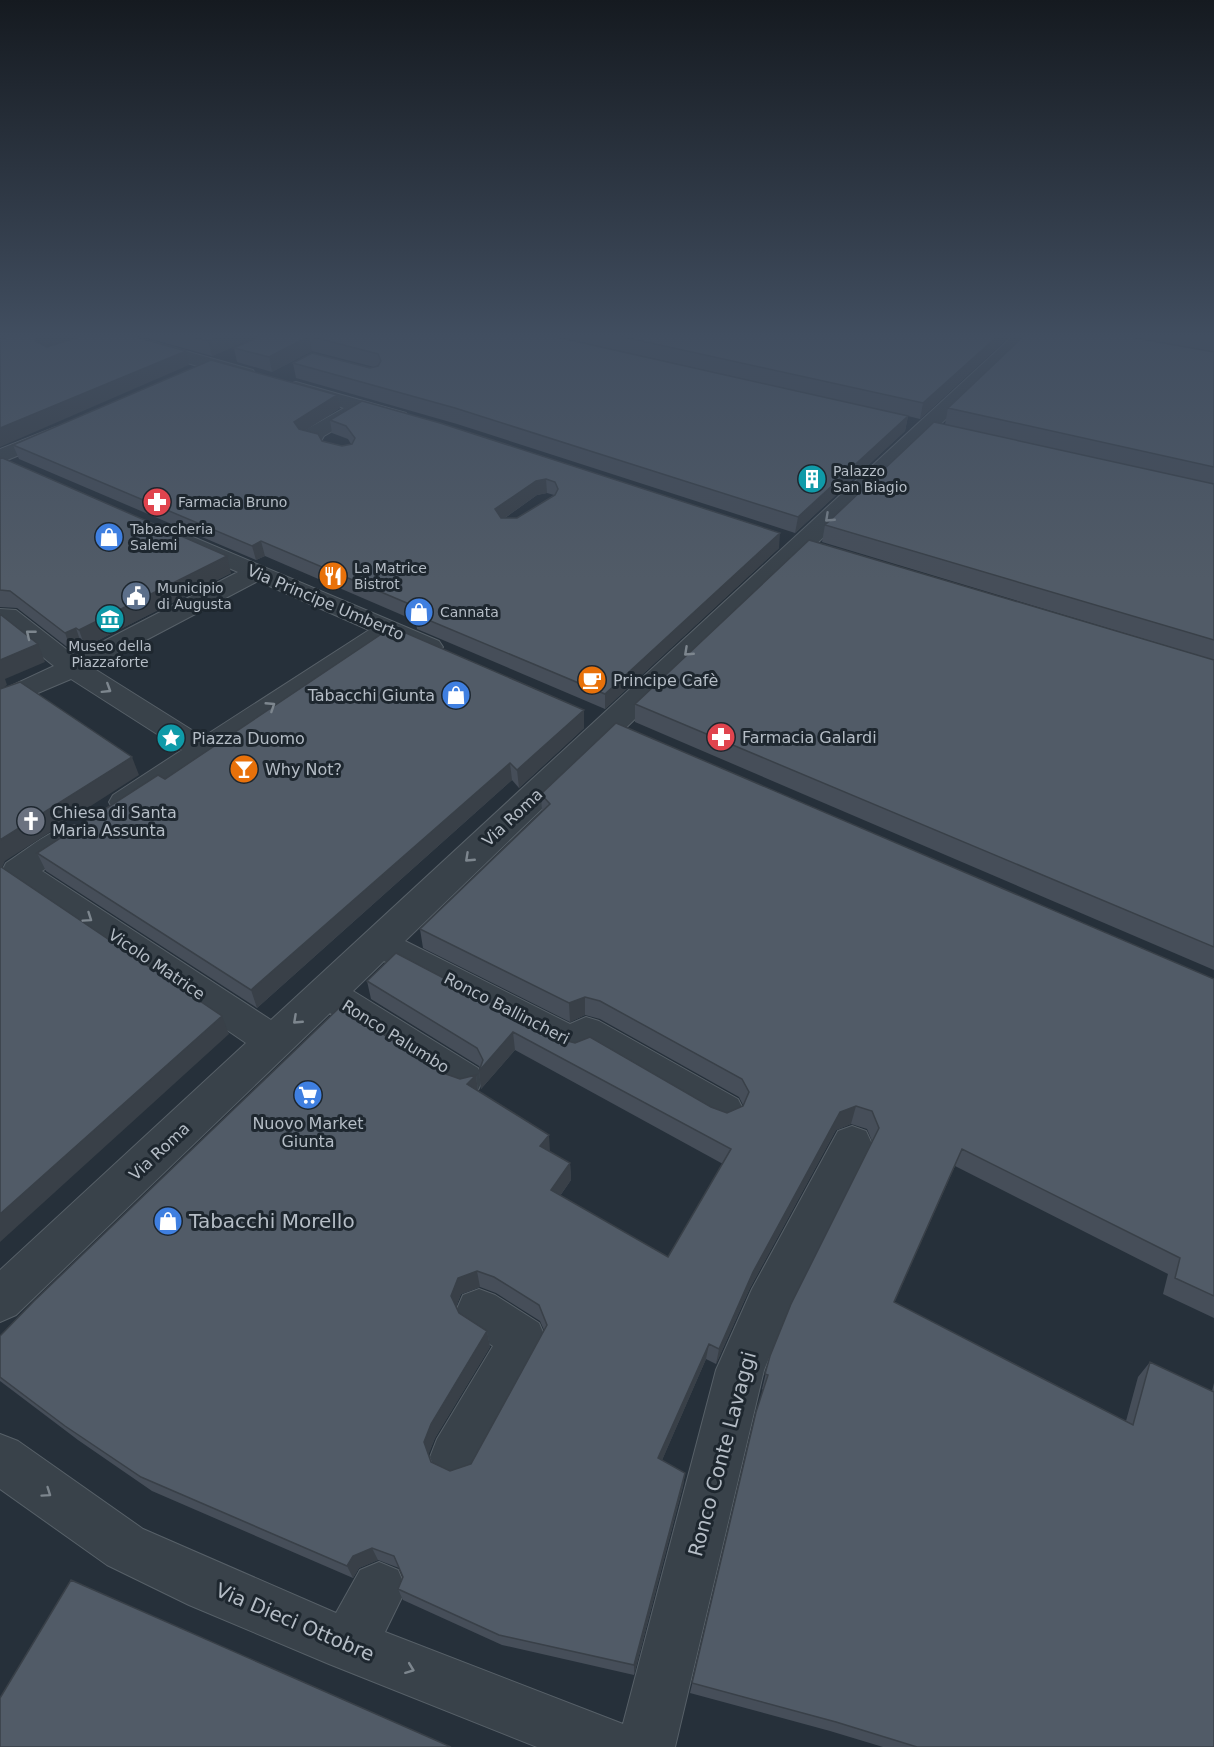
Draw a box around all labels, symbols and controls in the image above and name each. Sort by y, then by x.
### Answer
building icon: Palazzo San Biagio [796,463,828,495]
place label: Palazzo San Biagio [833,463,907,495]
pharmacy icon: Farmacia Bruno [141,486,173,518]
place label: Farmacia Bruno [178,494,287,510]
one-way arrow [826,511,836,522]
shop icon: Tabaccheria Salemi [93,521,125,553]
place label: Tabaccheria Salemi [129,521,213,553]
restaurant icon: La Matrice Bistrot [317,560,349,592]
place label: La Matrice Bistrot [354,560,427,592]
street label: Via Principe Umberto [244,561,407,644]
public building icon: Municipio di Augusta [120,580,152,612]
place label: Municipio di Augusta [157,580,232,612]
shop icon: Cannata [403,596,435,628]
museum icon: Museo della Piazzaforte [94,603,126,635]
place label: Cannata [440,604,499,620]
one-way arrow [26,630,37,641]
place label: Museo della Piazzaforte [68,638,152,670]
one-way arrow [684,645,694,656]
cafe icon: Principe Cafè [576,664,608,696]
place label: Principe Cafè [613,671,718,690]
shop icon: Tabacchi Giunta [440,679,472,711]
one-way arrow [101,682,111,694]
place label: Tabacchi Giunta [307,686,435,705]
one-way arrow [265,701,275,713]
pharmacy icon: Farmacia Galardi [705,721,737,753]
place icon: Piazza Duomo [155,722,187,754]
place label: Farmacia Galardi [742,728,877,747]
place label: Piazza Duomo [192,729,305,748]
bar icon: Why Not? [228,753,260,785]
place label: Why Not? [265,760,342,779]
street label: Via Roma [478,785,546,850]
place label: Chiesa di Santa Maria Assunta [52,803,177,840]
church icon: Chiesa di Santa Maria Assunta [15,805,47,837]
one-way arrow [466,850,477,861]
one-way arrow [81,911,92,922]
street label: Vicolo Matrice [105,925,209,1004]
street label: Ronco Ballincheri [441,969,573,1048]
street label: Ronco Palumbo [339,996,453,1077]
one-way arrow [293,1013,304,1024]
supermarket icon: Nuovo Market Giunta [292,1079,324,1111]
place label: Nuovo Market Giunta [252,1114,364,1151]
street label: Via Roma [125,1119,193,1184]
shop icon: Tabacchi Morello [152,1205,184,1237]
place label: Tabacchi Morello [188,1209,355,1233]
street label: Ronco Conte Lavaggi [683,1349,761,1559]
one-way arrow [40,1486,51,1497]
street label: Via Dieci Ottobre [212,1578,378,1666]
one-way arrow [404,1662,415,1674]

